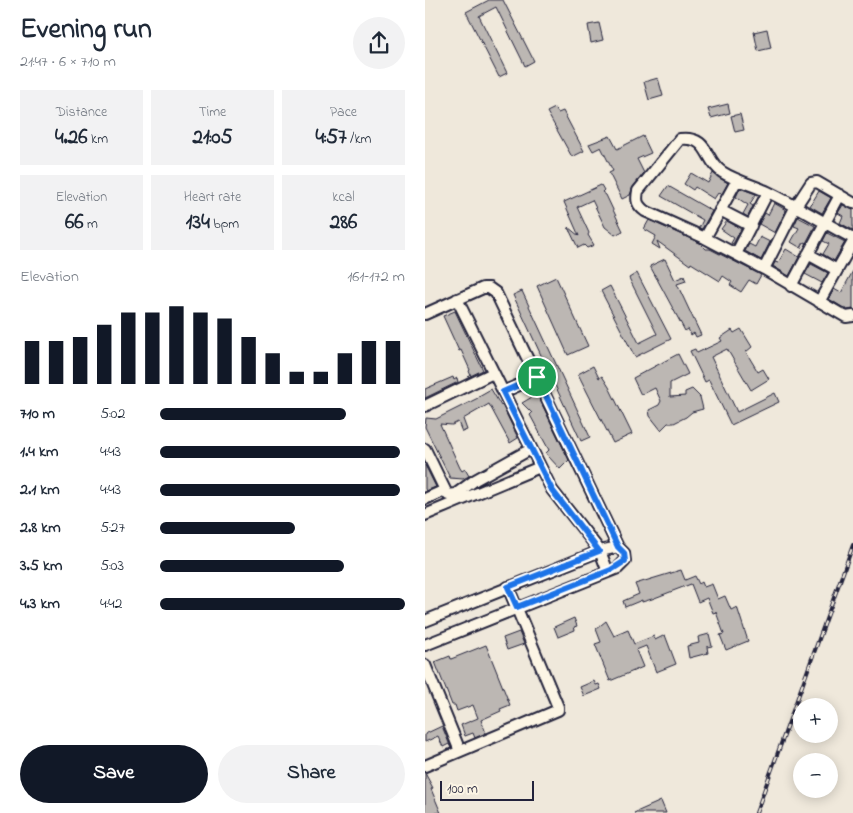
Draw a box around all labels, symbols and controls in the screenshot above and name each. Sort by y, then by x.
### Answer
text: Evening run [20,10,152,51]
button: share [353,17,405,69]
text: 21:47 · 6 × 710 m [20,50,116,74]
text: Distance [56,102,107,123]
text: Time [199,102,226,123]
text: Pace [330,102,357,123]
text: 4.26 [55,123,88,153]
text: 21:05 [193,123,232,153]
text: 4:57 [316,123,347,153]
text: km [88,129,108,150]
text: /km [347,129,371,150]
text: Elevation [56,187,107,208]
text: Heart rate [184,187,241,208]
text: kcal [332,187,355,208]
text: 66 [65,208,84,238]
text: 134 [186,208,210,238]
text: 286 [330,208,357,238]
text: m [84,214,98,235]
text: bpm [210,214,239,235]
text: Elevation [20,265,79,289]
text: 161–172 m [347,265,405,289]
pin [516,356,558,398]
icon: arrive [523,363,551,391]
text: 710 m [20,402,55,426]
text: 5:02 [100,402,125,426]
text: 1.4 km [20,440,58,464]
text: 4:43 [100,440,121,464]
text: 2.1 km [20,478,60,502]
text: 4:43 [100,478,121,502]
text: 2.8 km [20,516,61,540]
text: 5:27 [100,516,125,540]
text: 3.5 km [20,554,62,578]
text: 5:03 [100,554,124,578]
text: 4.3 km [20,592,60,616]
text: 4:42 [100,592,123,616]
map controls [793,698,838,798]
button: + [793,698,838,743]
button: Save [20,745,208,803]
button: Share [218,745,405,803]
button: − [793,753,838,798]
scale bar [440,778,534,801]
text: 100 m [447,779,478,800]

